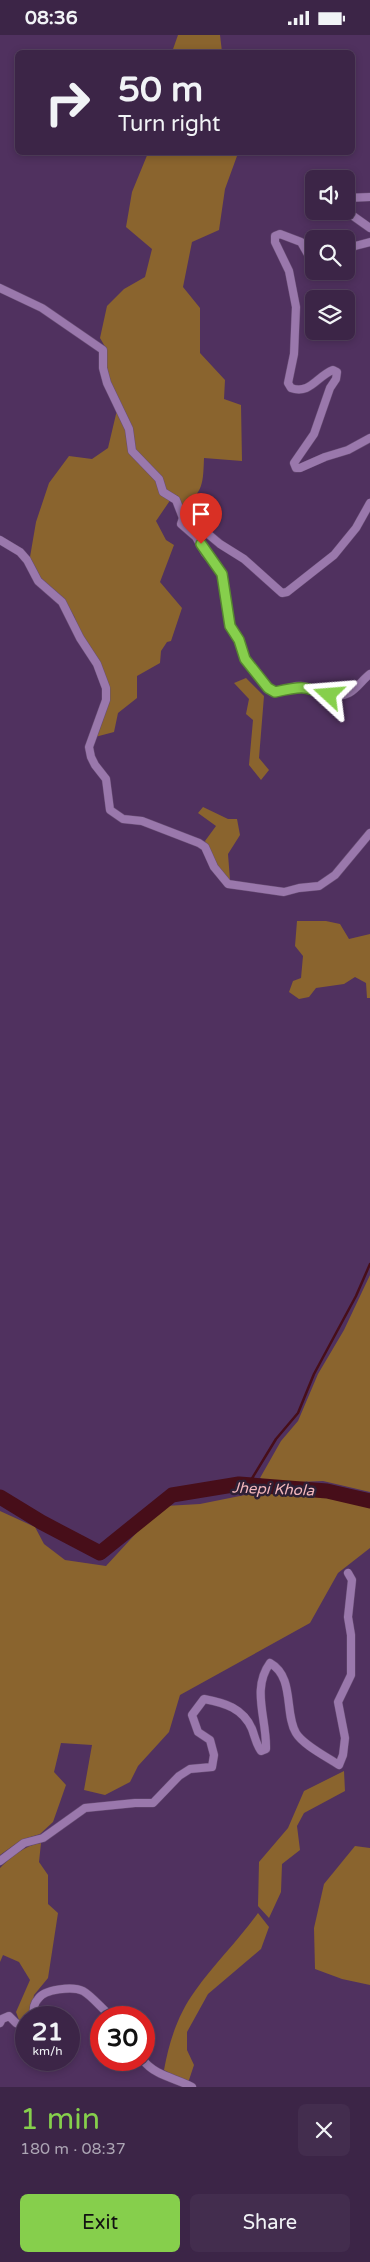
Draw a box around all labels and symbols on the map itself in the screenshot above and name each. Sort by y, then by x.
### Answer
pin [180,493,222,544]
position arrow [302,668,354,720]
water label: Jhepi Khola [232,1479,315,1499]
speed limit sign: 30 [90,2006,155,2071]

